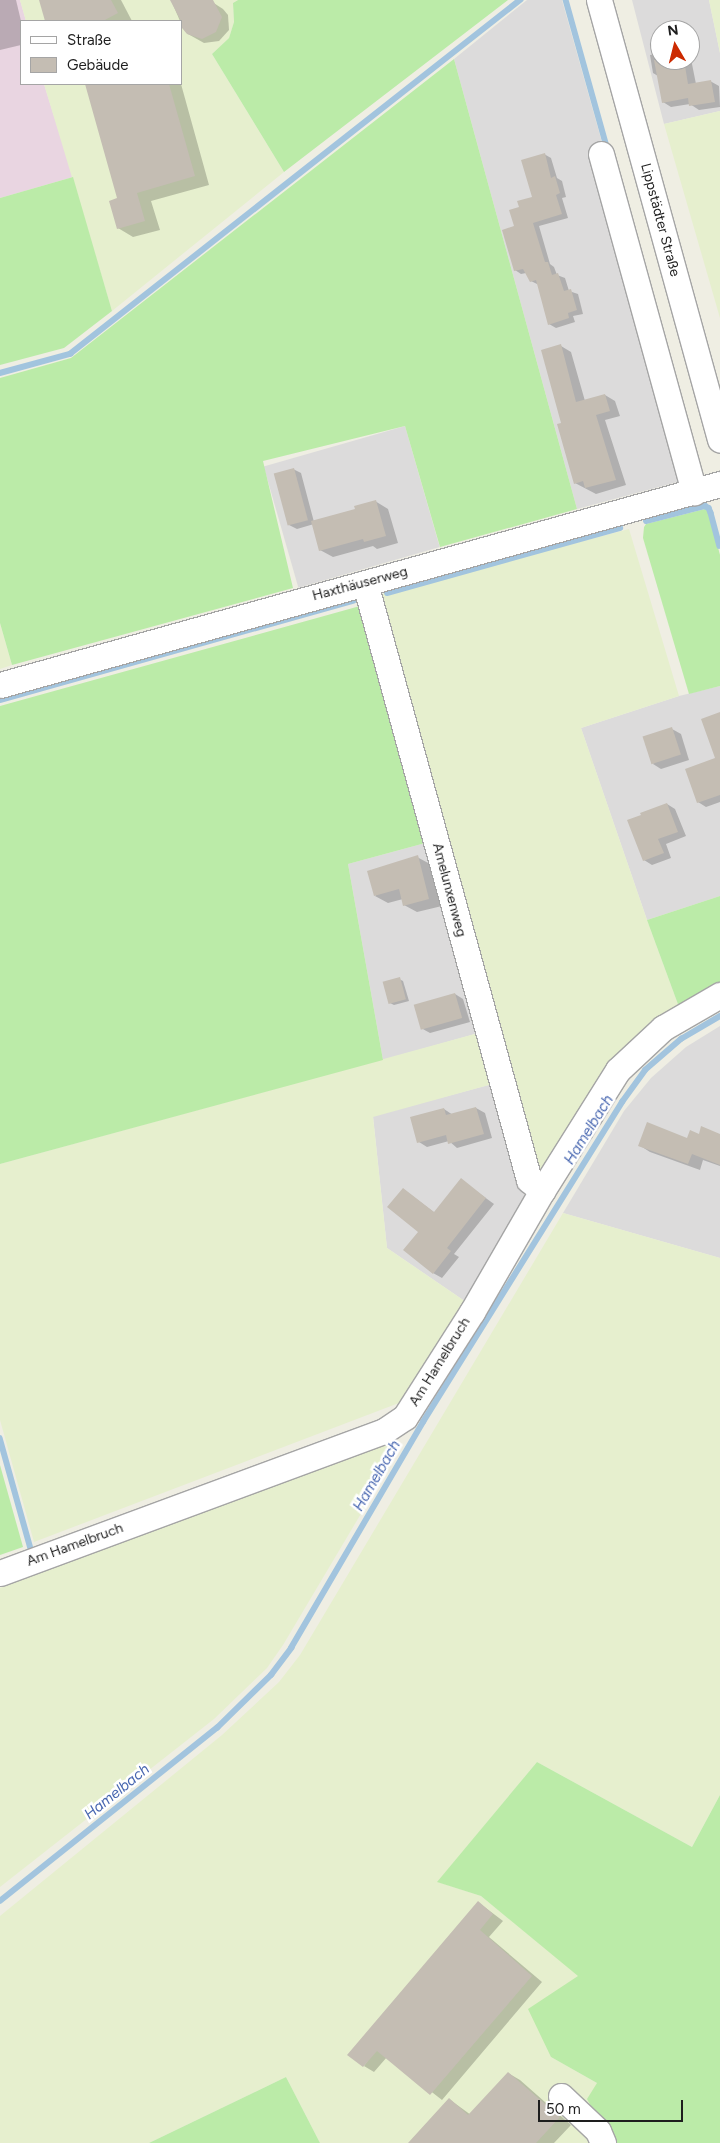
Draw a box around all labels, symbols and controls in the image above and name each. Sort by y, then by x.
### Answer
legend [20,20,182,85]
north arrow [650,20,700,70]
text: N [666,21,680,40]
text: Straße [67,31,111,49]
text: Gebäude [67,56,128,74]
street label: Lippstädter Straße [637,162,683,278]
street label: Haxthäuserweg [311,563,409,605]
street label: Amelunxenweg [428,841,470,939]
water label: Hamelbach [561,1092,617,1168]
street label: Am Hamelbruch [406,1315,474,1409]
water label: Hamelbach [350,1438,404,1514]
street label: Am Hamelbruch [25,1520,125,1570]
water label: Hamelbach [81,1760,153,1824]
scale bar [540,2090,685,2122]
text: 50 m [546,2100,581,2118]

